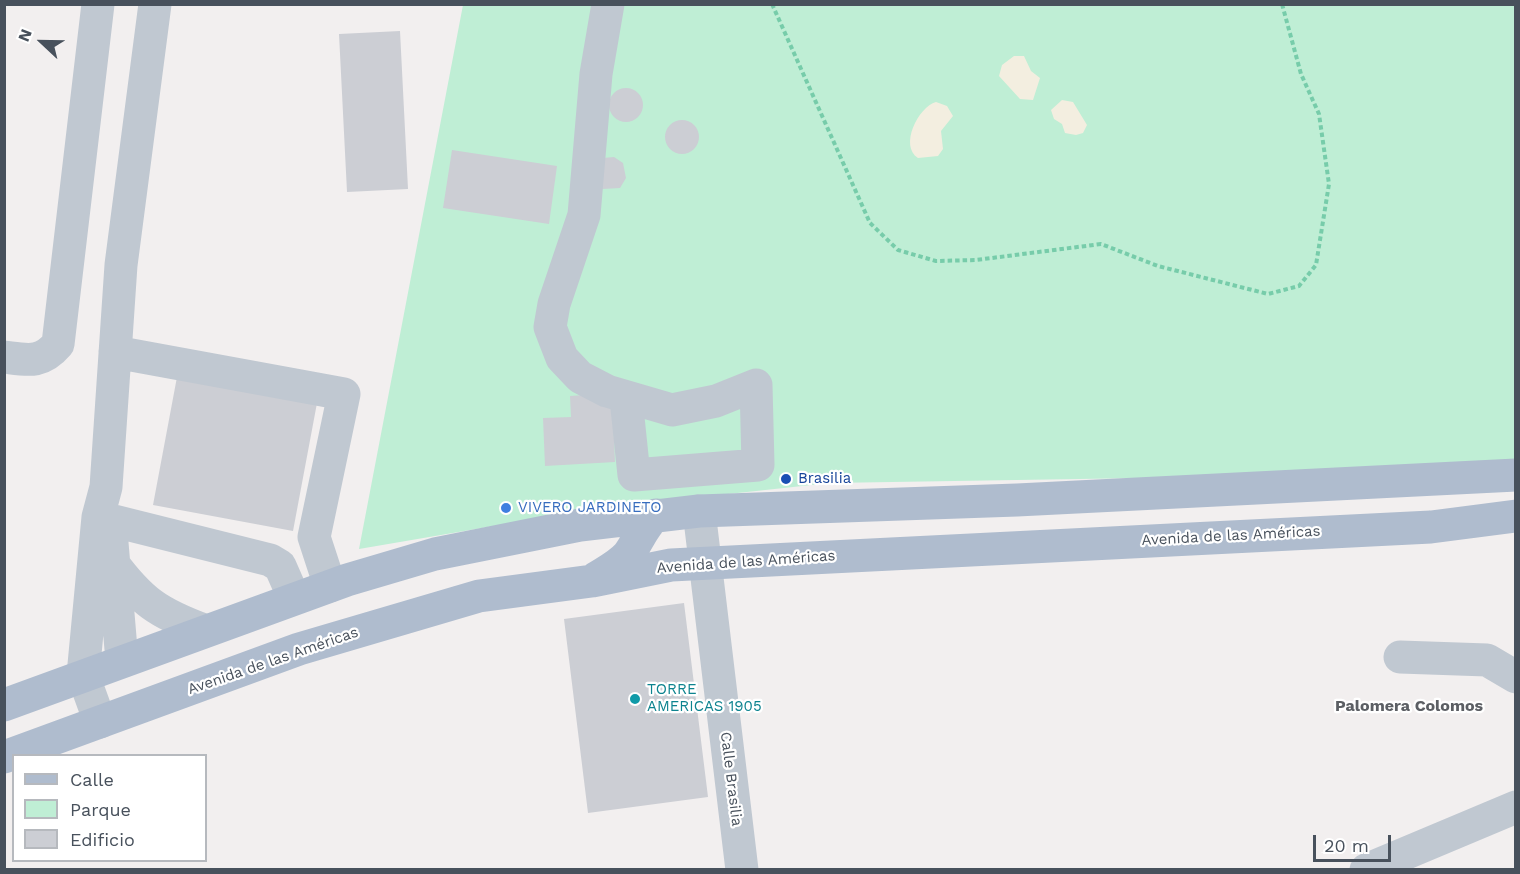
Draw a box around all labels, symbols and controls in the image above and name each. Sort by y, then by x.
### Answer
north arrow [12,12,72,72]
text: N [14,26,36,44]
place label: Brasilia [798,470,851,488]
marker: Brasilia [779,472,793,486]
place label: VIVERO JARDINETO [518,499,661,517]
marker: VIVERO JARDINETO [499,501,513,515]
street label: Avenida de las Américas [1141,522,1321,550]
street label: Avenida de las Américas [656,547,836,577]
street label: Avenida de las Américas [185,623,361,699]
place label: TORRE AMERICAS 1905 [647,681,762,716]
marker: TORRE AMERICAS 1905 [628,692,642,706]
district label: Palomera Colomos [1335,696,1483,716]
street label: Calle Brasilia [716,731,746,827]
legend [12,754,207,862]
text: Calle [70,769,114,790]
text: Parque [70,799,131,820]
scale bar [1316,823,1394,861]
text: Edificio [70,829,135,850]
text: 20 m [1324,835,1369,856]

